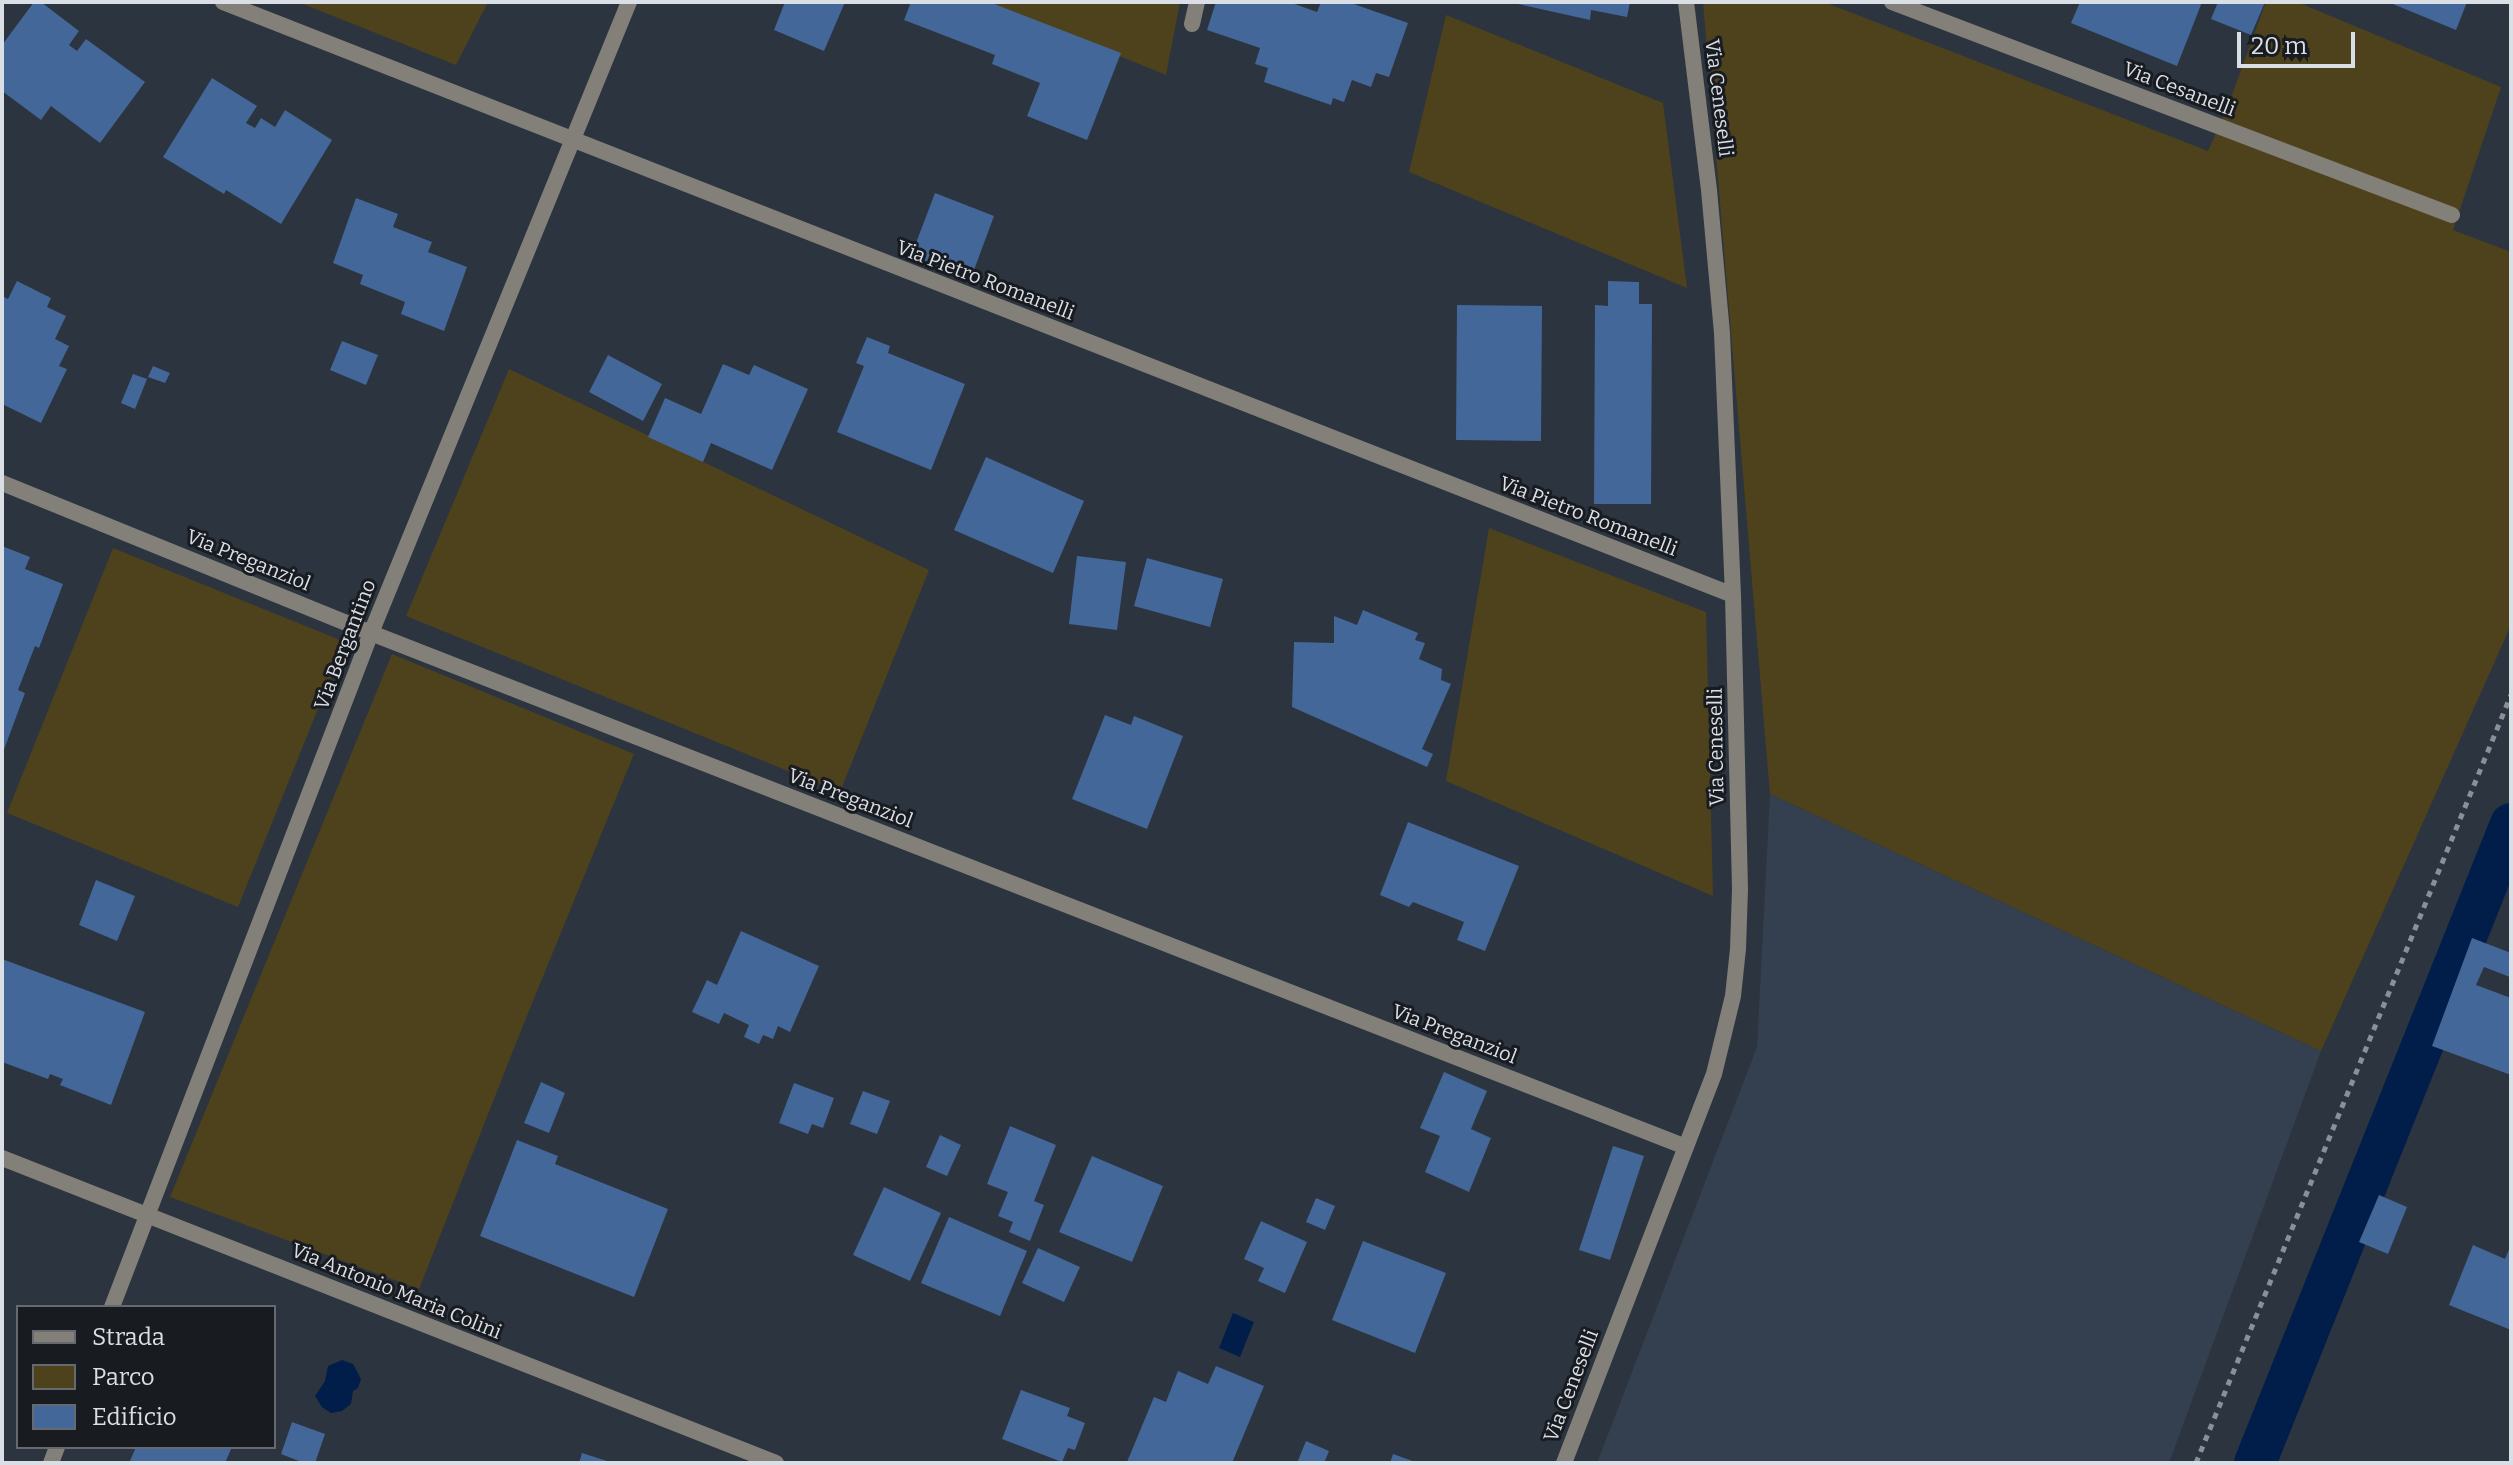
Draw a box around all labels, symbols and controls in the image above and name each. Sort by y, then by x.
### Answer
scale bar [2241,16,2359,66]
text: 20 m [2251,32,2307,60]
street label: Via Ceneselli [1699,38,1737,158]
street label: Via Cesanelli [2119,58,2239,122]
street label: Via Pietro Romanelli [893,236,1077,326]
street label: Via Pietro Romanelli [1496,472,1680,562]
street label: Via Preganziol [182,525,314,597]
street label: Via Bergantino [310,576,382,714]
street label: Via Ceneselli [1704,688,1730,806]
street label: Via Preganziol [784,764,916,834]
street label: Via Preganziol [1388,1000,1520,1070]
street label: Via Antonio Maria Colini [287,1239,505,1345]
legend [16,1305,276,1449]
text: Strada [92,1323,165,1351]
street label: Via Ceneselli [1540,1326,1604,1446]
text: Parco [92,1363,155,1391]
text: Edificio [92,1403,177,1431]

